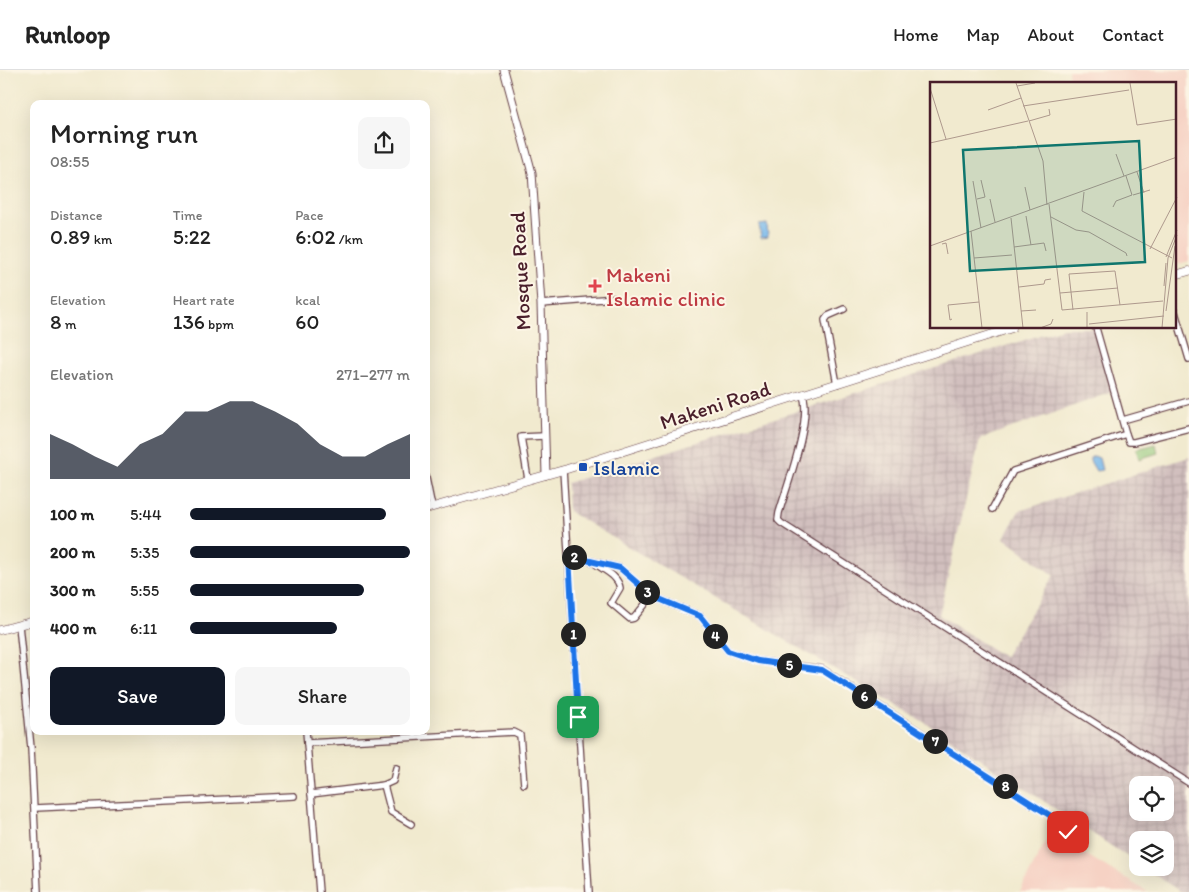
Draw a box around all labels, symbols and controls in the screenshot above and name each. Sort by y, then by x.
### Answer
text: Runloop [25,20,110,49]
text: Home [893,24,939,46]
text: Map [967,24,1000,46]
text: About [1028,24,1074,46]
text: Contact [1102,24,1164,46]
inset map [930,82,1176,329]
text: Morning run [50,116,198,150]
button: share [358,117,410,169]
text: 08:55 [50,152,89,171]
text: Distance [50,207,102,224]
text: Time [173,207,203,224]
text: Pace [295,207,323,224]
street label: Mosque Road [504,211,536,331]
text: 0.89 [50,224,91,249]
text: 5:22 [173,224,211,249]
text: 6:02 [295,224,336,249]
text: km [91,231,112,248]
text: /km [336,231,363,248]
place label: Makeni Islamic clinic [606,262,725,311]
marker: Makeni Islamic clinic [588,279,602,293]
text: Elevation [50,292,106,309]
text: Heart rate [173,292,235,309]
text: kcal [295,292,320,309]
text: 8 [50,309,62,334]
text: 136 [173,309,205,334]
text: 60 [295,309,319,334]
text: m [62,316,76,333]
text: bpm [205,316,234,333]
text: Elevation [50,365,114,384]
text: 271–277 m [336,365,410,384]
street label: Makeni Road [657,375,774,435]
place label: Islamic [593,455,660,480]
marker: Islamic [577,461,589,473]
text: 100 m [50,505,94,524]
text: 5:44 [130,505,162,524]
text: 200 m [50,543,95,562]
text: 5:35 [130,543,159,562]
pin: 2 [562,544,586,570]
text: 2 [571,549,578,566]
pin: 3 [634,580,660,604]
text: 300 m [50,581,96,600]
text: 5:55 [130,581,159,600]
text: 3 [644,584,651,601]
text: 400 m [50,619,96,638]
text: 6:11 [130,619,157,638]
pin: 1 [560,622,586,646]
pin: 4 [702,624,728,648]
text: 1 [570,626,577,643]
text: 4 [711,628,720,645]
pin: 5 [776,652,802,678]
text: 5 [786,657,793,674]
button: Save [50,667,225,725]
button: Share [235,667,410,725]
pin: 6 [852,684,876,708]
text: 6 [861,688,868,705]
pin [557,696,599,738]
icon: arrive [564,703,592,731]
pin: 7 [922,728,948,754]
text: 7 [932,733,939,750]
pin: 8 [992,774,1018,798]
map controls [1129,776,1174,876]
button: locate [1129,776,1174,821]
text: 8 [1002,778,1009,795]
pin [1047,811,1089,853]
icon: check [1054,818,1082,846]
button: layers [1129,831,1174,876]

